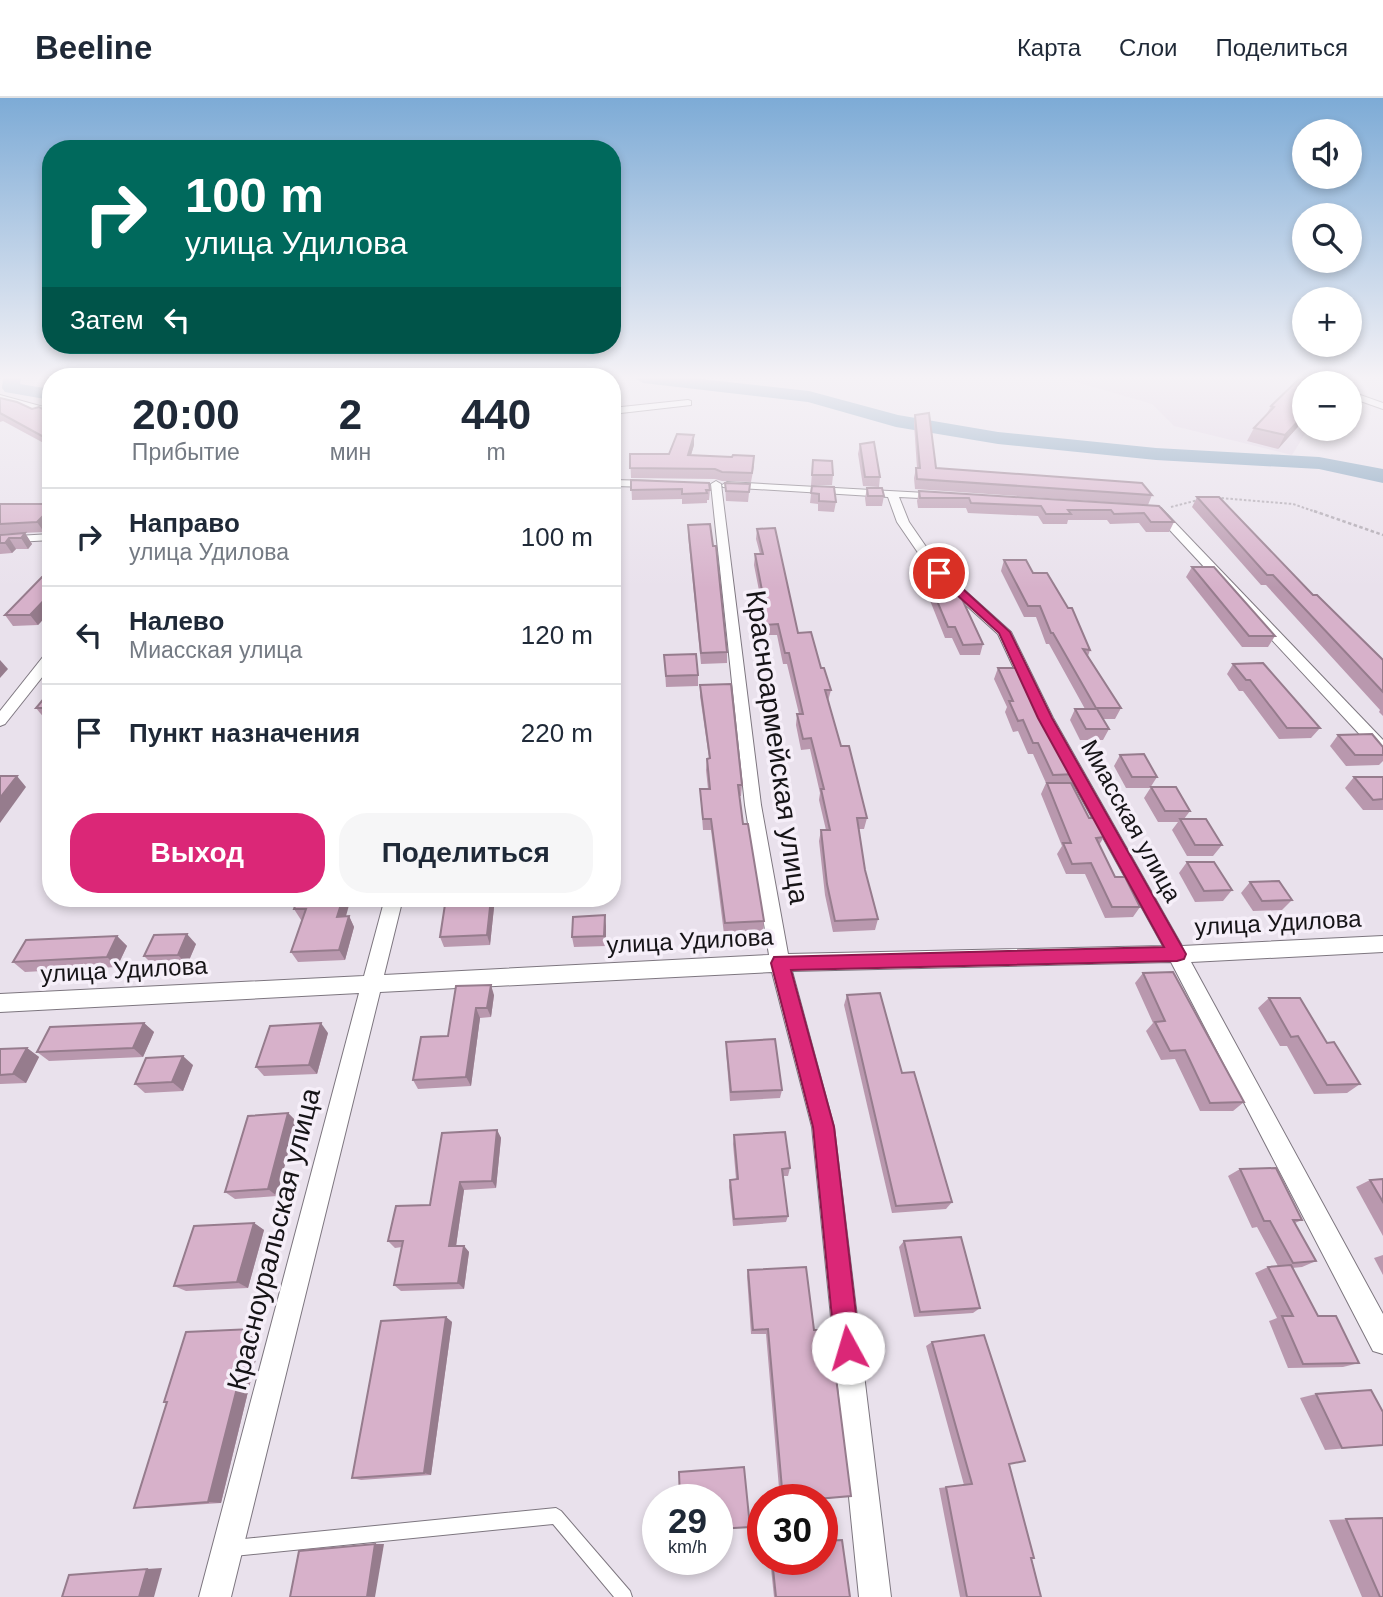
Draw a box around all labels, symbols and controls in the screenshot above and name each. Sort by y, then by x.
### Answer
text: Beeline [35,29,152,66]
text: Карта [1017,34,1081,61]
text: Слои [1119,34,1177,61]
text: Поделиться [1215,34,1348,61]
map controls [1292,119,1362,441]
button: sound [1292,119,1362,189]
icon: right [70,168,161,259]
text: 100 m [185,168,324,222]
button: search [1292,203,1362,273]
text: улица Удилова [185,225,408,261]
button: + [1292,287,1362,357]
icon: left [158,301,196,339]
text: Затем [70,305,144,335]
button: − [1292,371,1362,441]
text: 20:00 [132,391,240,438]
text: 2 [339,391,362,438]
text: 440 [461,391,531,438]
text: Прибытие [132,439,240,465]
text: мин [330,439,371,465]
text: m [486,439,506,465]
text: Направо [129,508,240,538]
icon: right [70,518,108,556]
text: 100 m [521,522,593,552]
text: улица Удилова [129,539,289,565]
pin [909,543,969,603]
icon: arrive [920,554,958,592]
street label: Красноармейская улица [740,588,815,906]
text: Налево [129,606,224,636]
icon: left [70,616,108,654]
text: 120 m [521,620,593,650]
text: Миасская улица [129,637,302,663]
icon: arrive [70,714,108,752]
text: Пункт назначения [129,718,360,748]
text: 220 m [521,718,593,748]
street label: Миасская улица [1076,735,1187,907]
button: Выход [70,813,325,893]
button: Поделиться [339,813,593,893]
street label: улица Удилова [1194,905,1363,940]
street label: улица Удилова [606,923,775,958]
street label: улица Удилова [40,952,209,987]
street label: Красноуральская улица [221,1084,326,1393]
position arrow [811,1311,885,1385]
speed limit sign: 30 [747,1484,838,1575]
text: 29 [668,1501,707,1540]
text: km/h [668,1537,707,1557]

